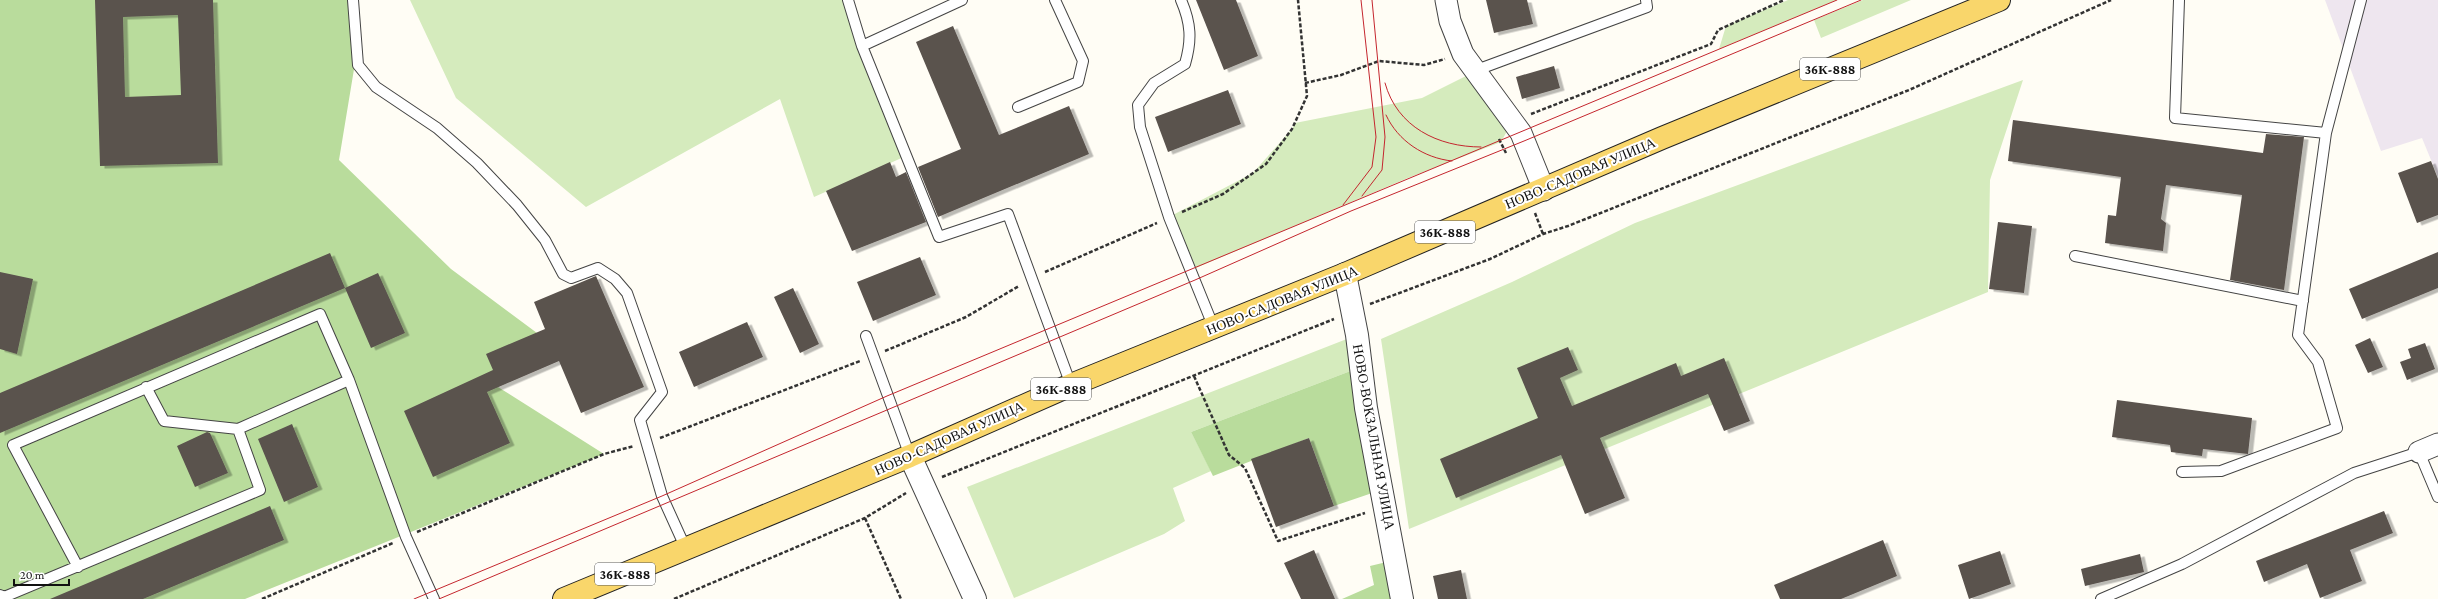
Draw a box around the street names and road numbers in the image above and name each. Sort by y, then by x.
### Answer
road number: 36К-888 [1800,58,1860,80]
street label: НОВО-САДОВАЯ УЛИЦА [1502,134,1658,212]
road number: 36К-888 [1415,221,1475,243]
street label: НОВО-САДОВАЯ УЛИЦА [1204,262,1361,338]
street label: НОВО-ВОКЗАЛЬНАЯ УЛИЦА [1350,343,1398,532]
road number: 36К-888 [1031,378,1091,400]
street label: НОВО-САДОВАЯ УЛИЦА [872,397,1027,478]
road number: 36К-888 [595,563,655,585]

